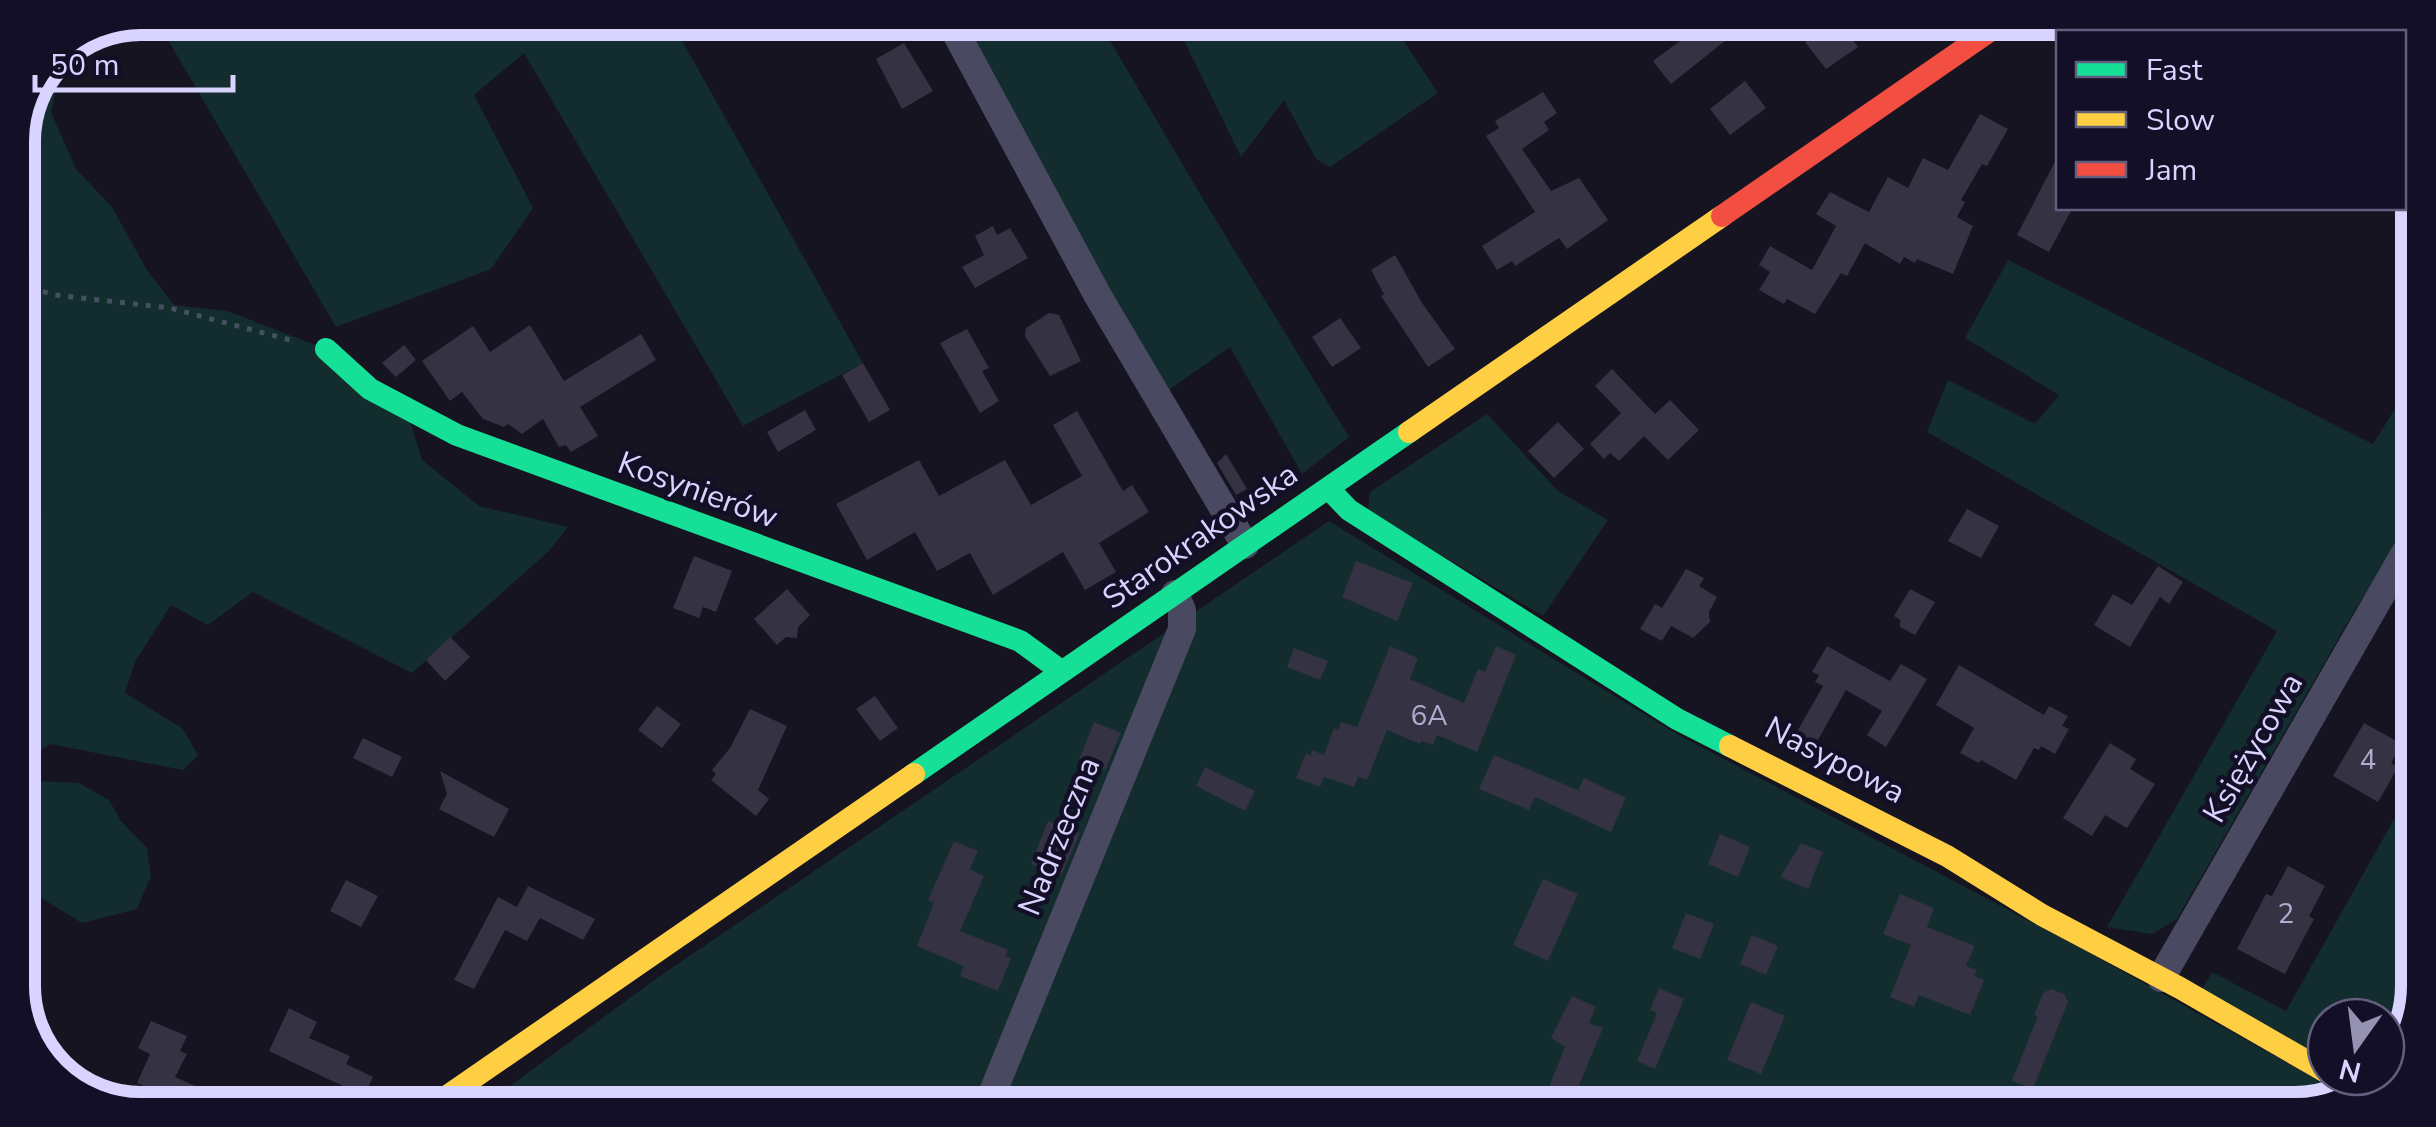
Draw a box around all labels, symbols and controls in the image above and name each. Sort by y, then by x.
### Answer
scale bar [35,30,232,92]
legend [2056,30,2406,210]
text: 50 m [50,45,119,86]
text: Fast [2146,50,2203,91]
text: Slow [2146,100,2215,141]
text: Jam [2145,150,2197,191]
street label: Kosynierów [612,441,784,539]
street label: Starokrakowska [1094,453,1306,619]
street label: Księżycowa [2193,665,2313,831]
house number: 6A [1410,697,1448,735]
street label: Nasypowa [1758,706,1912,814]
house number: 4 [2360,741,2376,779]
street label: Nadrzeczna [1008,750,1110,922]
house number: 2 [2278,895,2294,933]
north arrow [2306,997,2406,1097]
text: N [2335,1049,2365,1091]

